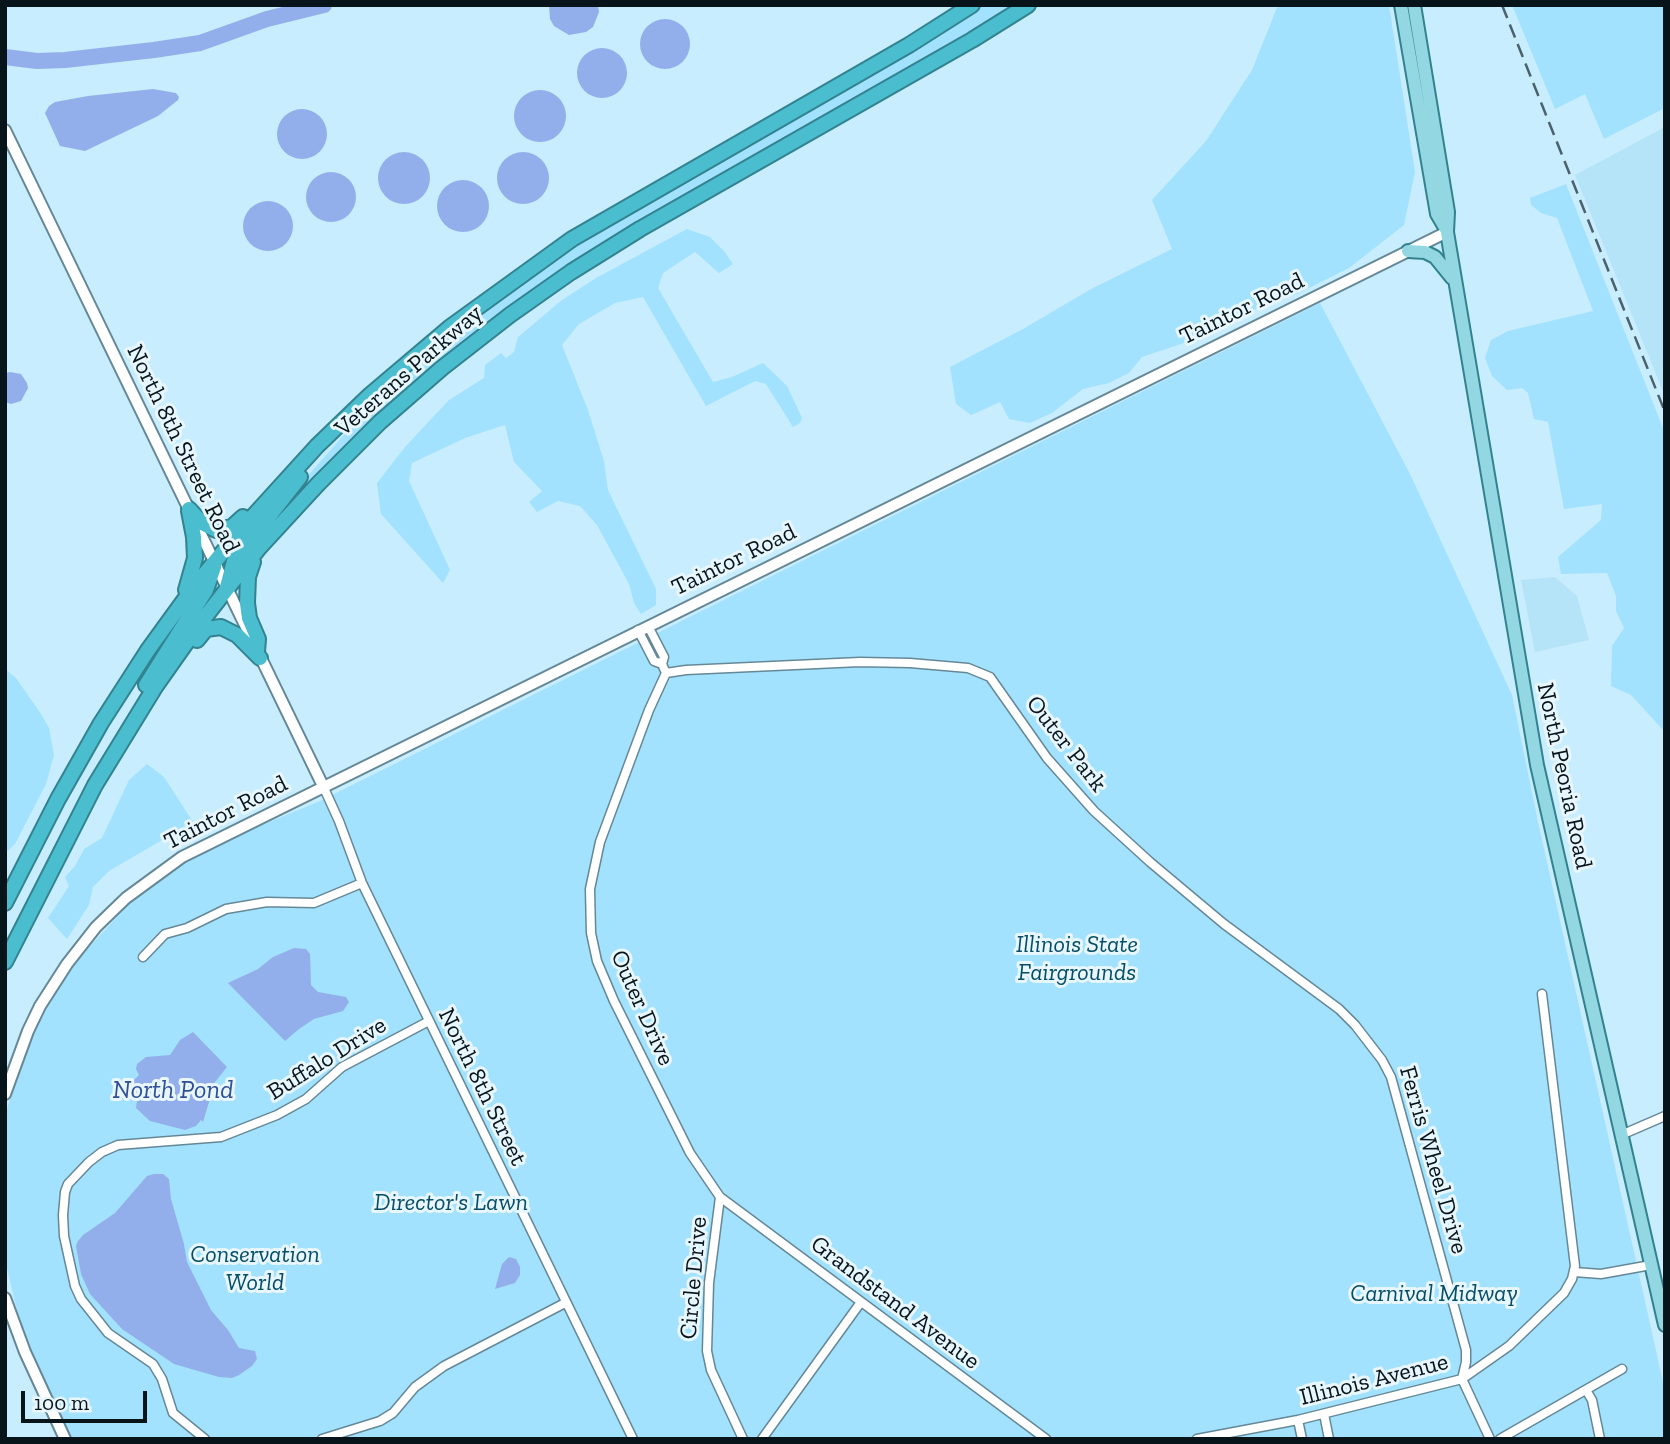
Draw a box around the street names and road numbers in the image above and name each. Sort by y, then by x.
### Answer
street label: Taintor Road [1175,267,1309,351]
street label: Veterans Parkway [329,299,489,443]
street label: North 8th Street Road [120,340,246,558]
street label: Taintor Road [667,518,801,602]
street label: North Peoria Road [1530,680,1598,872]
street label: Outer Park [1019,690,1113,798]
street label: Taintor Road [160,770,292,856]
street label: Outer Drive [604,946,680,1070]
street label: North 8th Street [432,1004,532,1170]
street label: Buffalo Drive [262,1011,392,1107]
street label: Ferris Wheel Drive [1392,1063,1474,1257]
street label: Circle Drive [674,1215,714,1341]
street label: Grandstand Avenue [805,1230,985,1376]
street label: Illinois Avenue [1297,1348,1451,1412]

